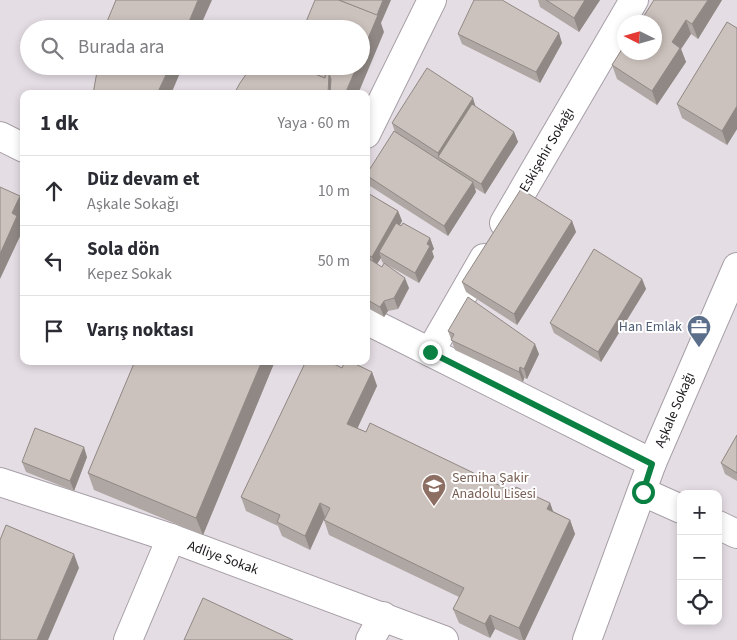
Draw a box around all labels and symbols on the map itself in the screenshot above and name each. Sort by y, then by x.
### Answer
north arrow [617,15,662,60]
street label: Eskişehir Sokağı [515,104,579,196]
office icon: Han Emlak [686,314,712,348]
place label: Han Emlak [619,317,682,337]
route end [419,341,442,364]
street label: Aşkale Sokağı [650,369,700,451]
place label: Semiha Şakir Anadolu Lisesi [452,468,536,504]
school or university icon: Semiha Şakir Anadolu Lisesi [421,473,447,507]
route start [632,481,655,504]
street label: Adliye Sokak [185,536,261,580]

